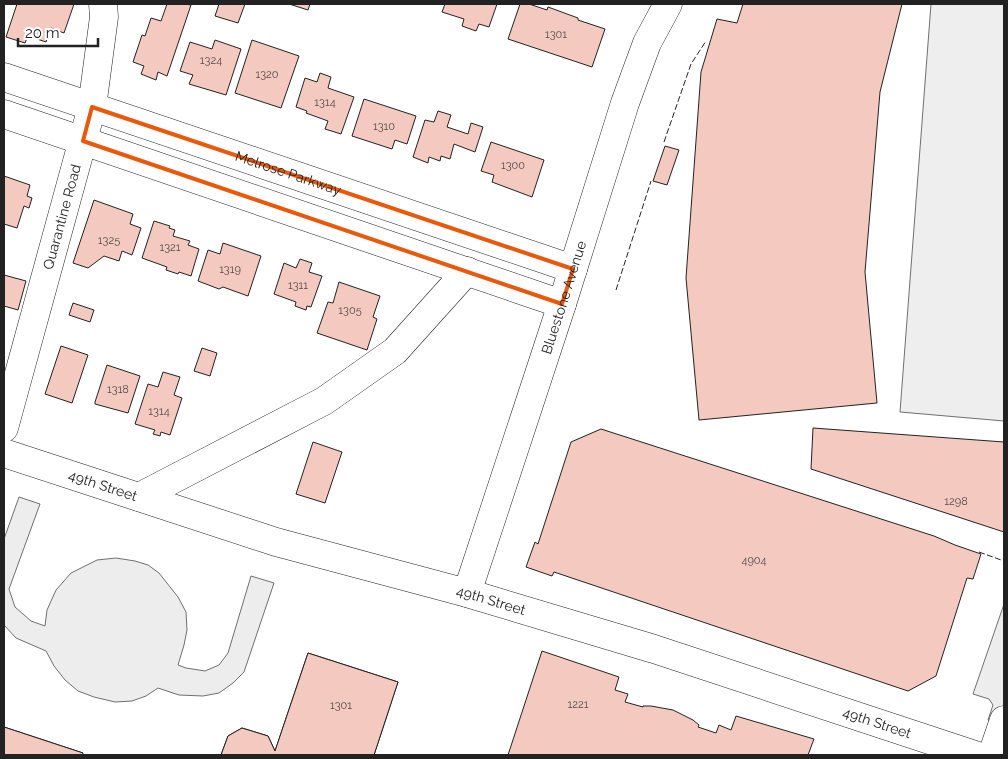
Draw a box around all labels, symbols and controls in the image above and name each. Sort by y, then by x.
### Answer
scale bar [18,15,98,47]
text: 20 m [25,24,60,42]
house number: 1301 [545,28,567,41]
house number: 1324 [200,54,222,67]
house number: 1320 [255,68,279,81]
house number: 1314 [314,96,336,109]
house number: 1310 [373,120,395,133]
street label: Melrose Parkway [233,148,344,198]
house number: 1300 [501,159,525,172]
street label: Quarantine Road [40,162,84,271]
house number: 1325 [98,234,120,247]
street label: Bluestone Avenue [538,239,589,356]
house number: 1321 [159,241,181,254]
house number: 1319 [219,263,241,276]
house number: 1311 [288,279,308,292]
house number: 1305 [338,304,362,317]
house number: 1318 [107,383,129,396]
house number: 1314 [148,405,170,418]
street label: 49th Street [67,467,139,504]
house number: 1298 [944,495,968,508]
house number: 4904 [741,554,767,567]
street label: 49th Street [455,583,528,618]
house number: 1221 [568,698,589,711]
house number: 1301 [330,699,352,712]
street label: 49th Street [841,704,914,742]

